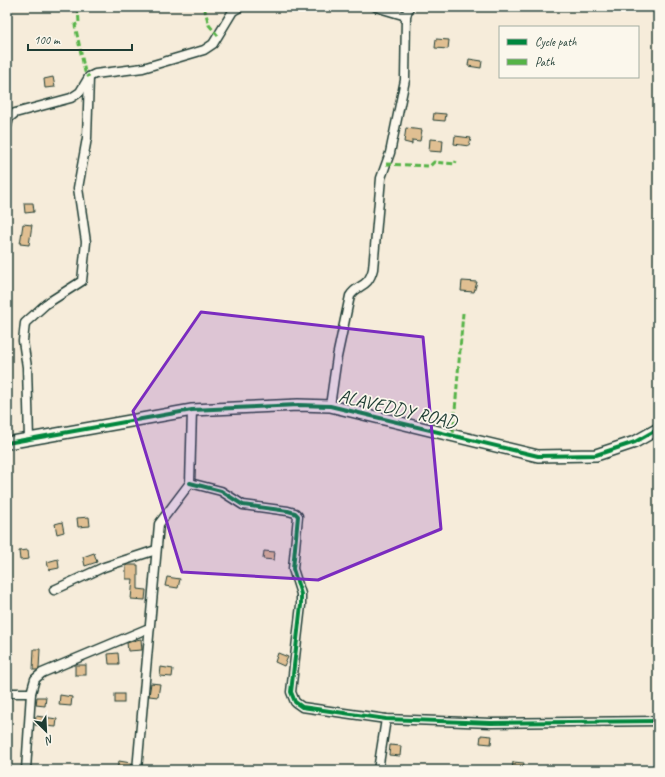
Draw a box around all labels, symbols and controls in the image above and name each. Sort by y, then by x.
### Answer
scale bar [28,26,132,52]
legend [499,26,639,78]
text: 100 m [34,32,61,48]
text: Cycle path [535,34,577,50]
text: Path [535,54,555,70]
street label: ALAVEDDY ROAD [336,384,461,435]
north arrow [26,711,66,751]
text: N [42,732,56,749]

